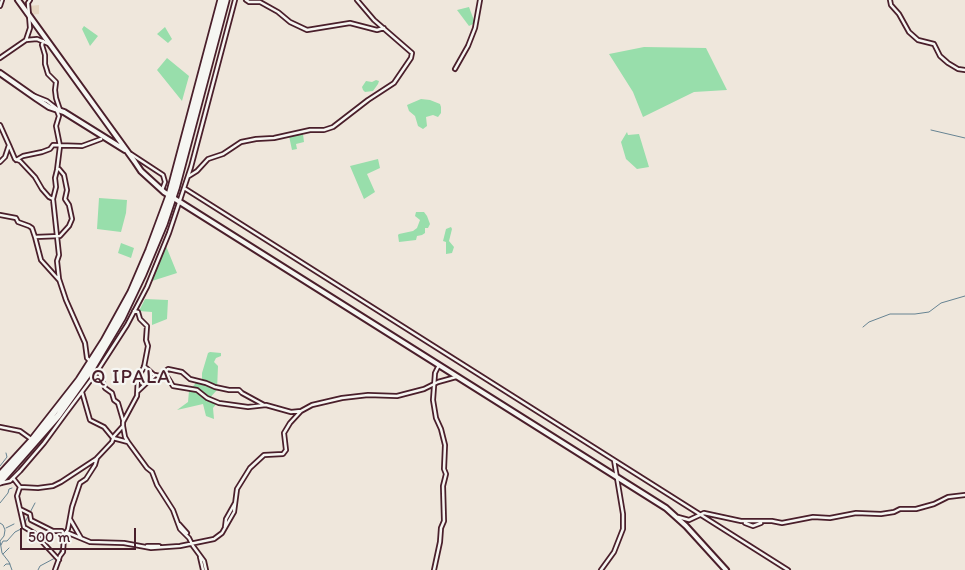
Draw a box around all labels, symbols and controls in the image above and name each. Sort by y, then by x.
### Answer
district label: Q IPALA [90,366,172,390]
scale bar [22,518,139,550]
text: 500 m [28,528,70,546]

